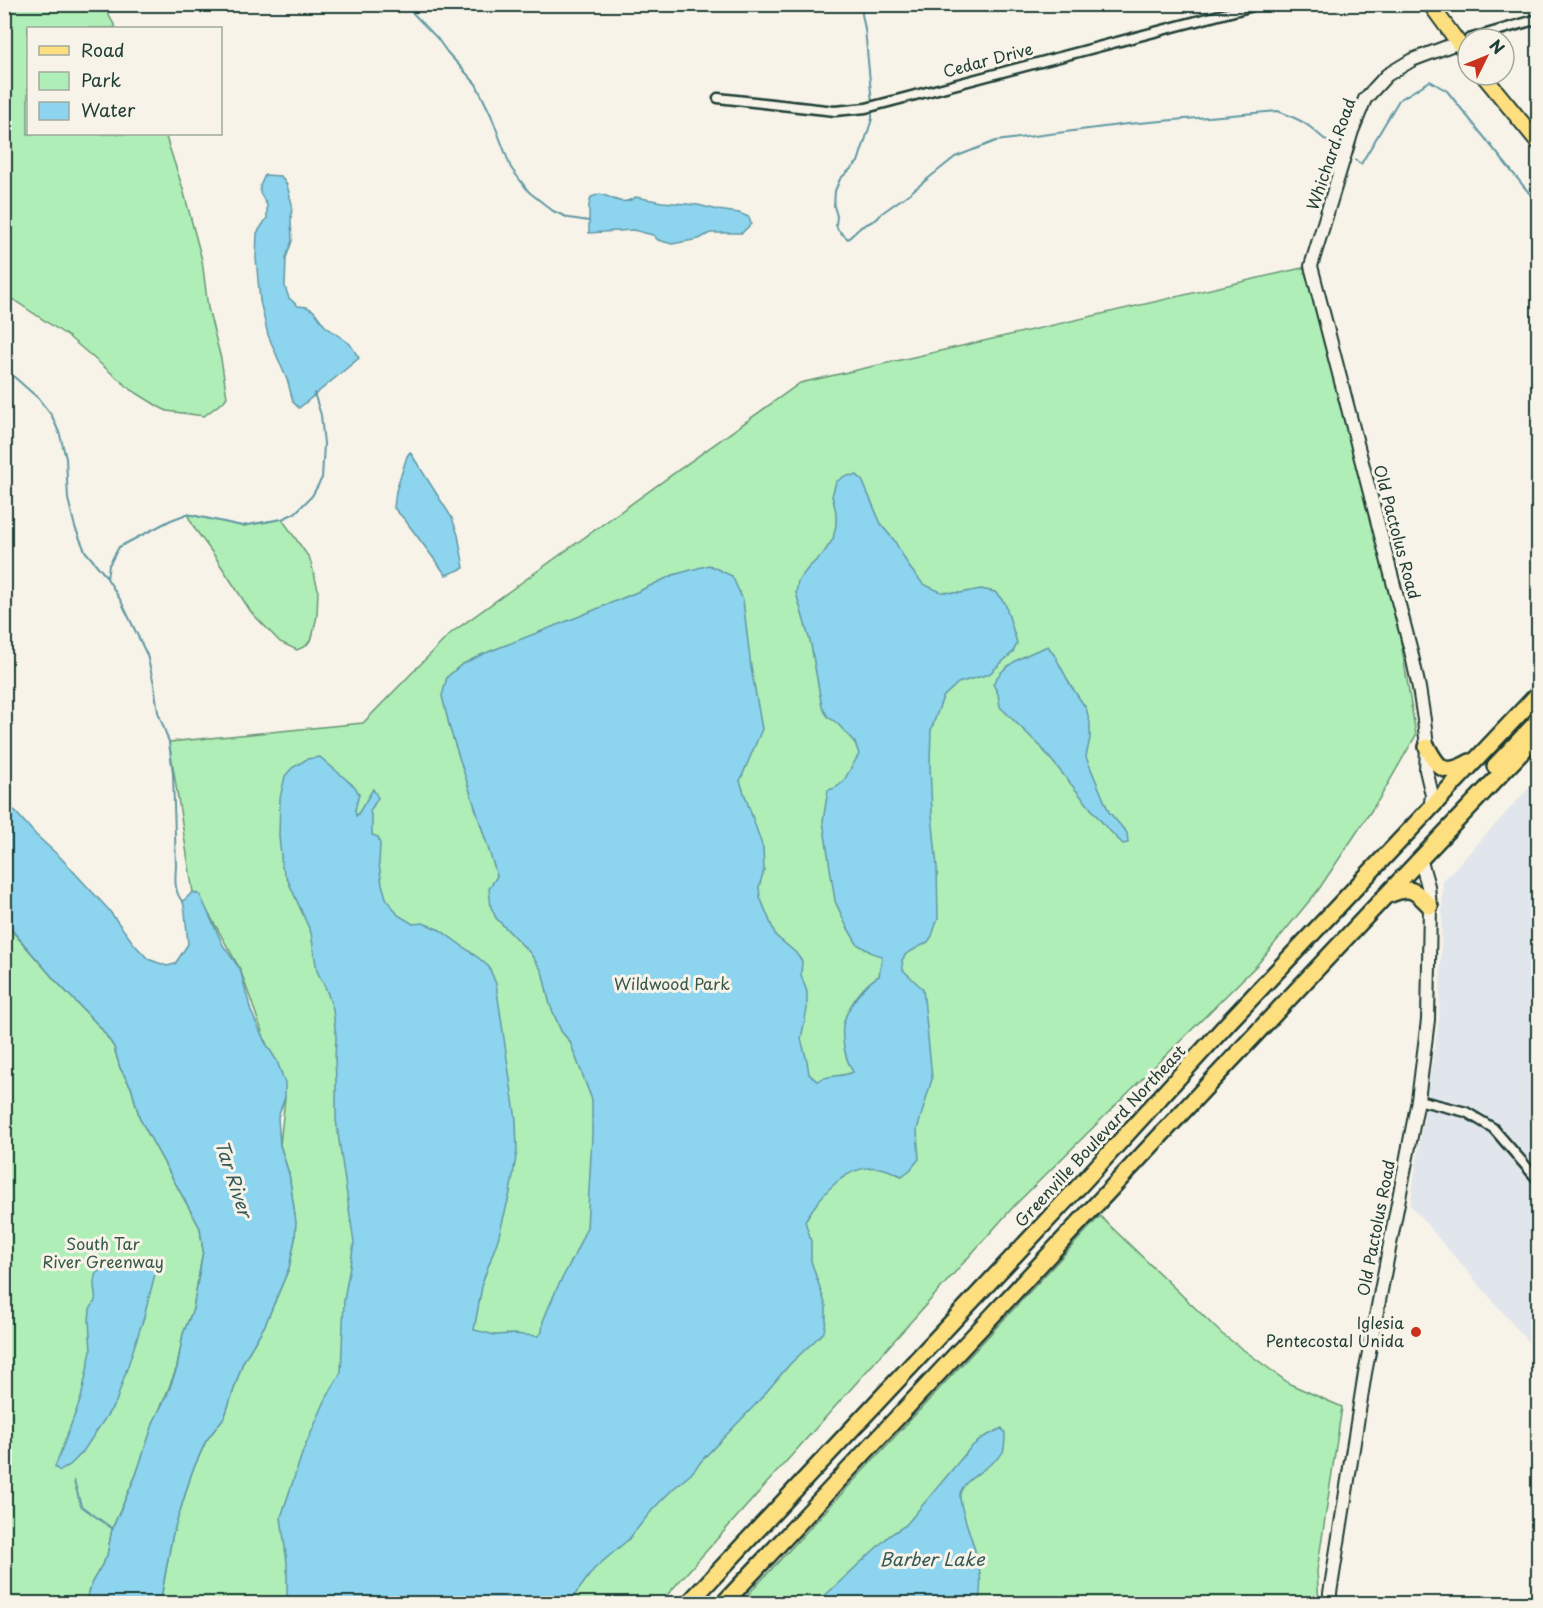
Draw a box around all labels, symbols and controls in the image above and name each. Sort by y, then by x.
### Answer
legend [27,27,222,135]
north arrow [1456,27,1516,87]
text: N [1485,33,1511,59]
street label: Cedar Drive [940,35,1036,83]
text: Road [81,36,125,63]
text: Park [81,66,121,93]
street label: Whichard Road [1300,94,1360,213]
text: Water [81,96,136,123]
street label: Old Pactolus Road [1368,462,1427,602]
park label: Wildwood Park [614,971,730,995]
street label: Greenville Boulevard Northeast [1008,1039,1190,1232]
water label: Tar River [209,1137,261,1224]
street label: Old Pactolus Road [1350,1158,1400,1298]
park label: South Tar River Greenway [42,1231,164,1273]
place label: Iglesia Pentecostal Unida [1266,1310,1404,1352]
marker: Iglesia Pentecostal Unida [1409,1325,1423,1339]
water label: Barber Lake [879,1545,986,1572]

